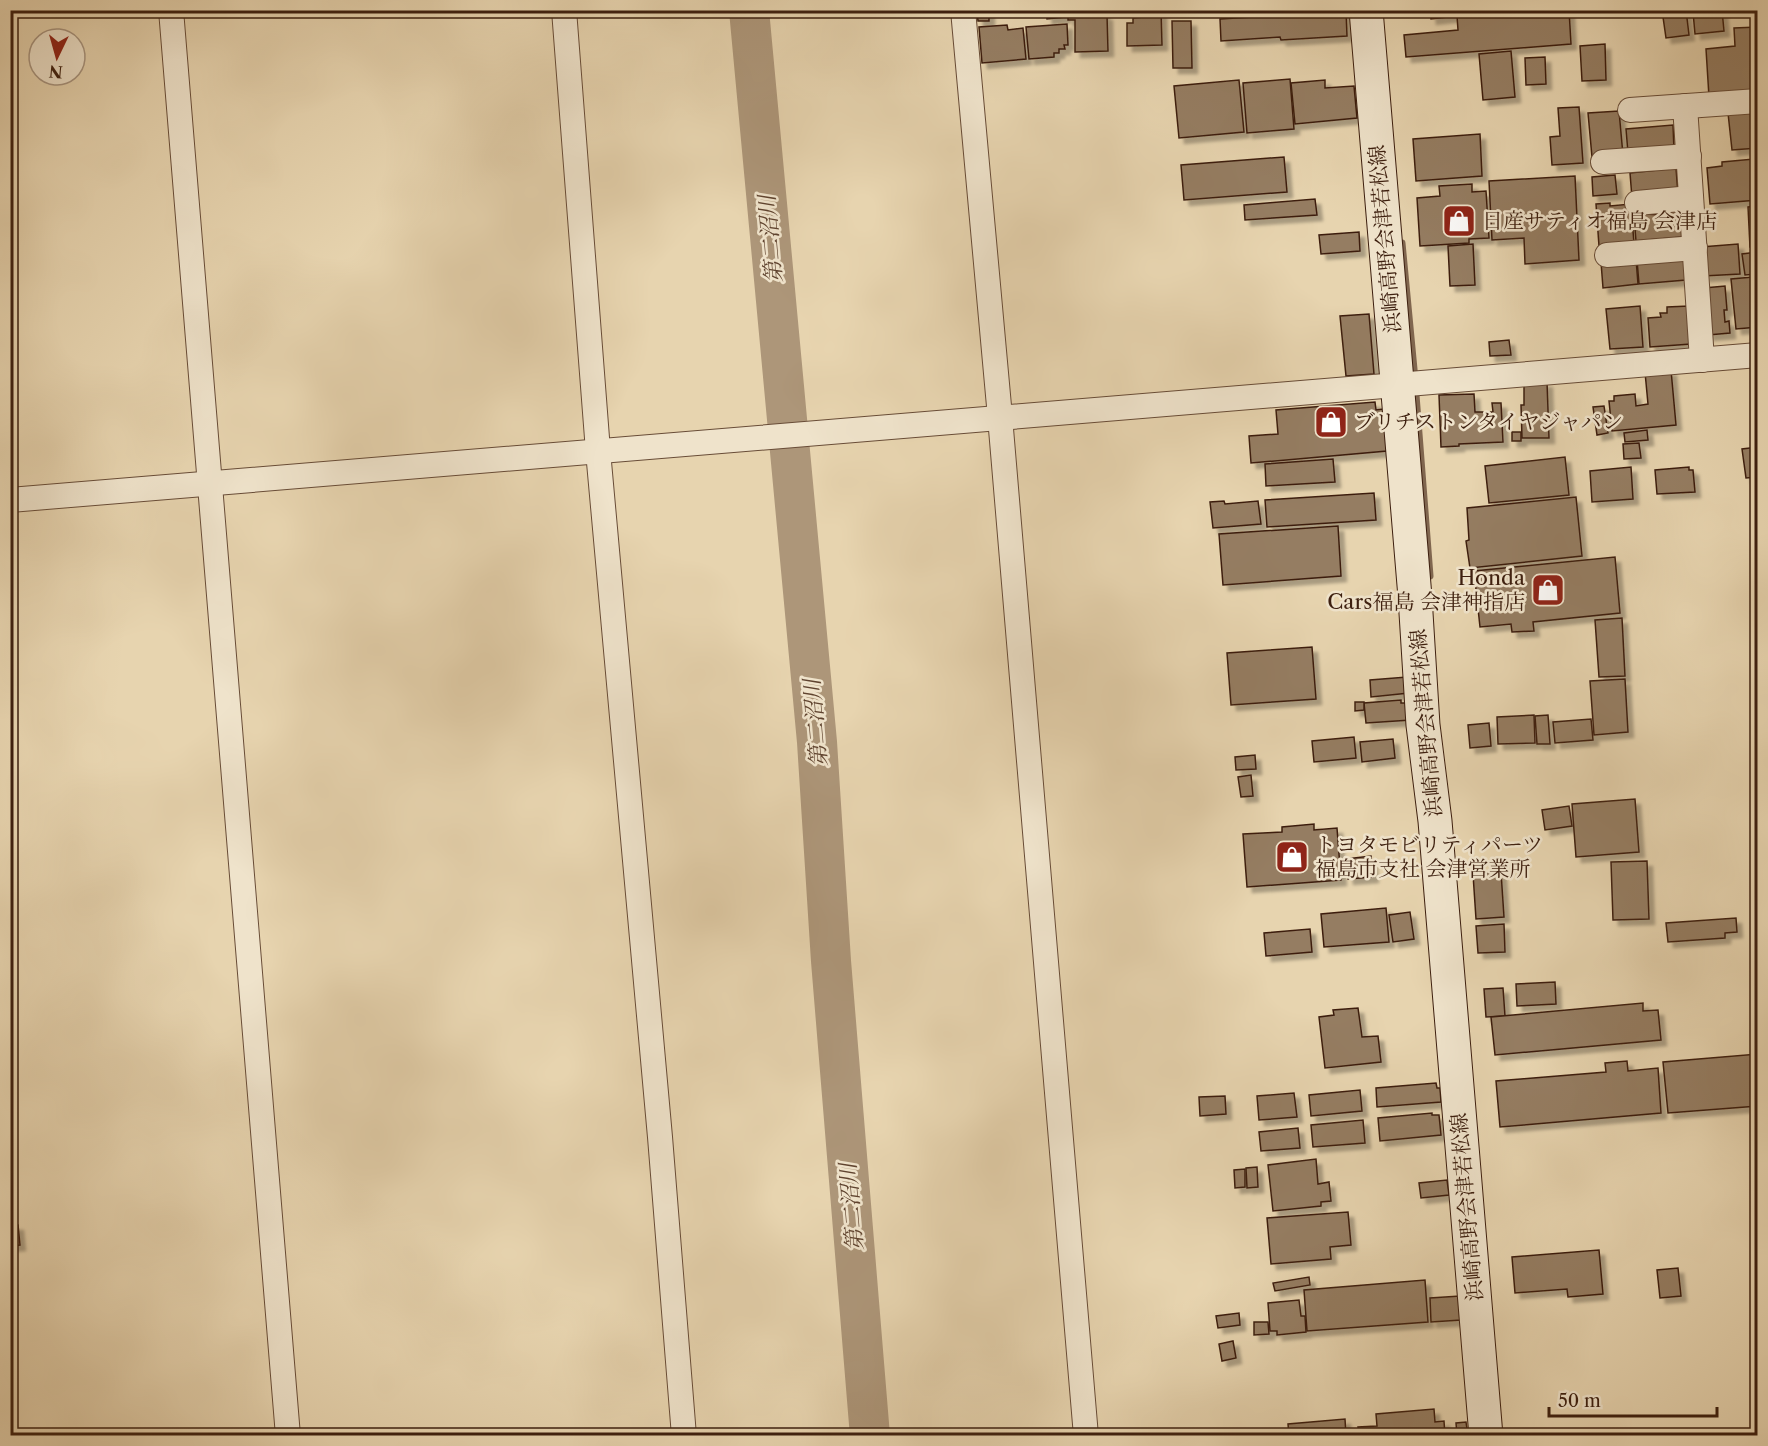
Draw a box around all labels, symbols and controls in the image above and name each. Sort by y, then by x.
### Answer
north arrow [27,27,87,87]
text: N [48,61,63,83]
street label: 浜崎高野会津若松線 [1364,144,1405,334]
water label: 第二沼川 [753,192,788,284]
shop icon: 日産サティオ福島 会津店 [1441,203,1477,239]
place label: 日産サティオ福島 会津店 [1482,208,1717,233]
shop icon: ブリチストンタイヤジャパン [1313,404,1349,440]
place label: ブリチストンタイヤジャパン [1354,409,1623,434]
place label: Honda Cars福島 会津神指店 [1327,565,1526,614]
shop icon: Honda Cars福島 会津神指店 [1530,572,1566,608]
street label: 浜崎高野会津若松線 [1405,628,1446,818]
water label: 第二沼川 [798,676,833,768]
place label: トヨタモビリティパーツ 福島市支社 会津営業所 [1315,832,1543,881]
shop icon: トヨタモビリティパーツ 福島市支社 会津営業所 [1274,839,1310,875]
street label: 浜崎高野会津若松線 [1446,1112,1487,1302]
water label: 第二沼川 [834,1160,869,1252]
scale bar [1549,1380,1717,1418]
text: 50 m [1558,1390,1601,1412]

